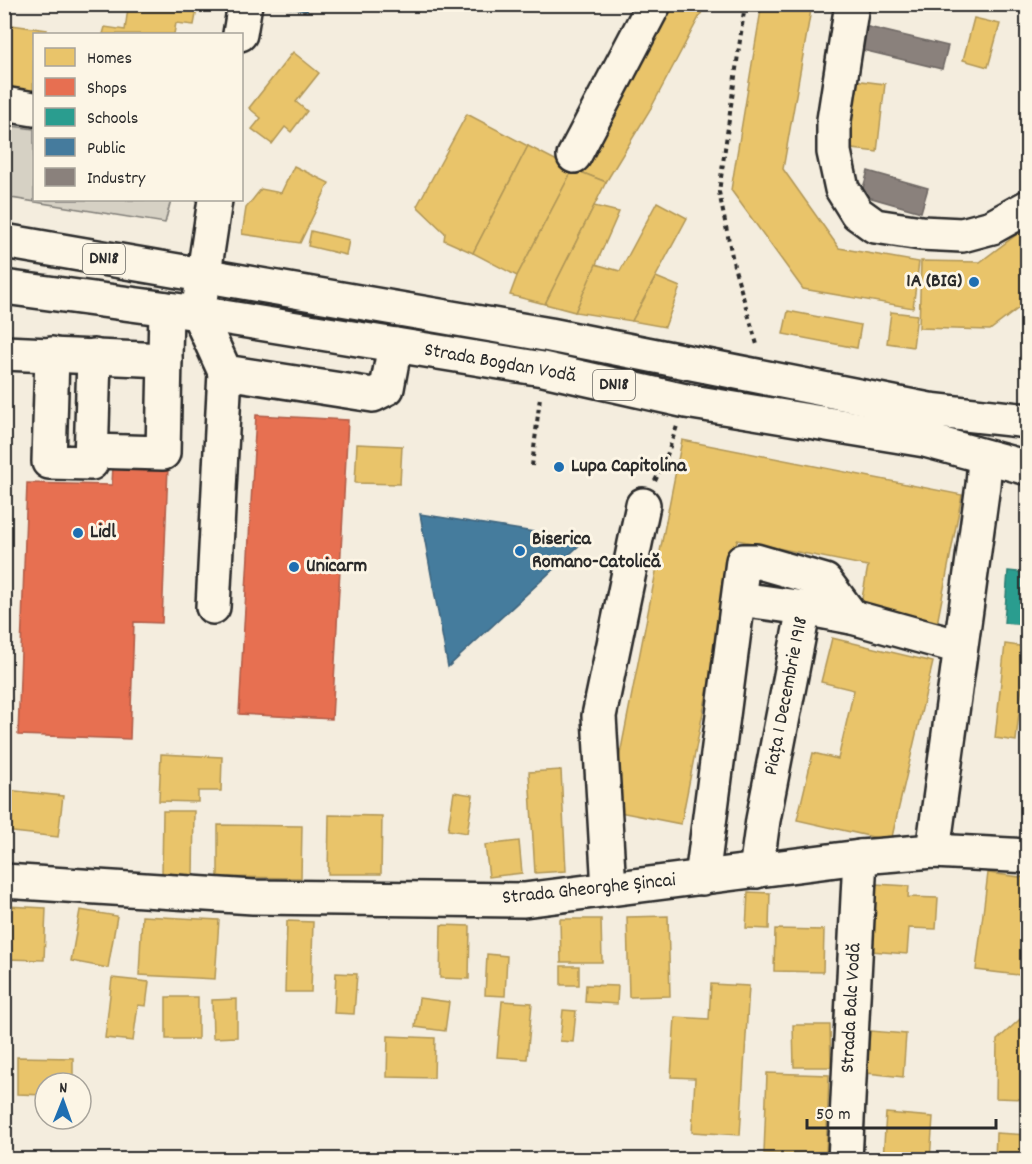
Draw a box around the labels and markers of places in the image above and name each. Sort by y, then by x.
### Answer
place label: 1A (BIG) [906,268,962,296]
marker: 1A (BIG) [967,275,981,289]
place label: Lupa Capitolina [571,453,687,481]
marker: Lupa Capitolina [552,460,566,474]
place label: Lidl [90,519,116,547]
marker: Lidl [71,526,85,540]
place label: Biserica Romano-Catolică [532,526,662,577]
marker: Biserica Romano-Catolică [513,544,527,558]
place label: Unicarm [306,553,367,581]
marker: Unicarm [287,560,301,574]

